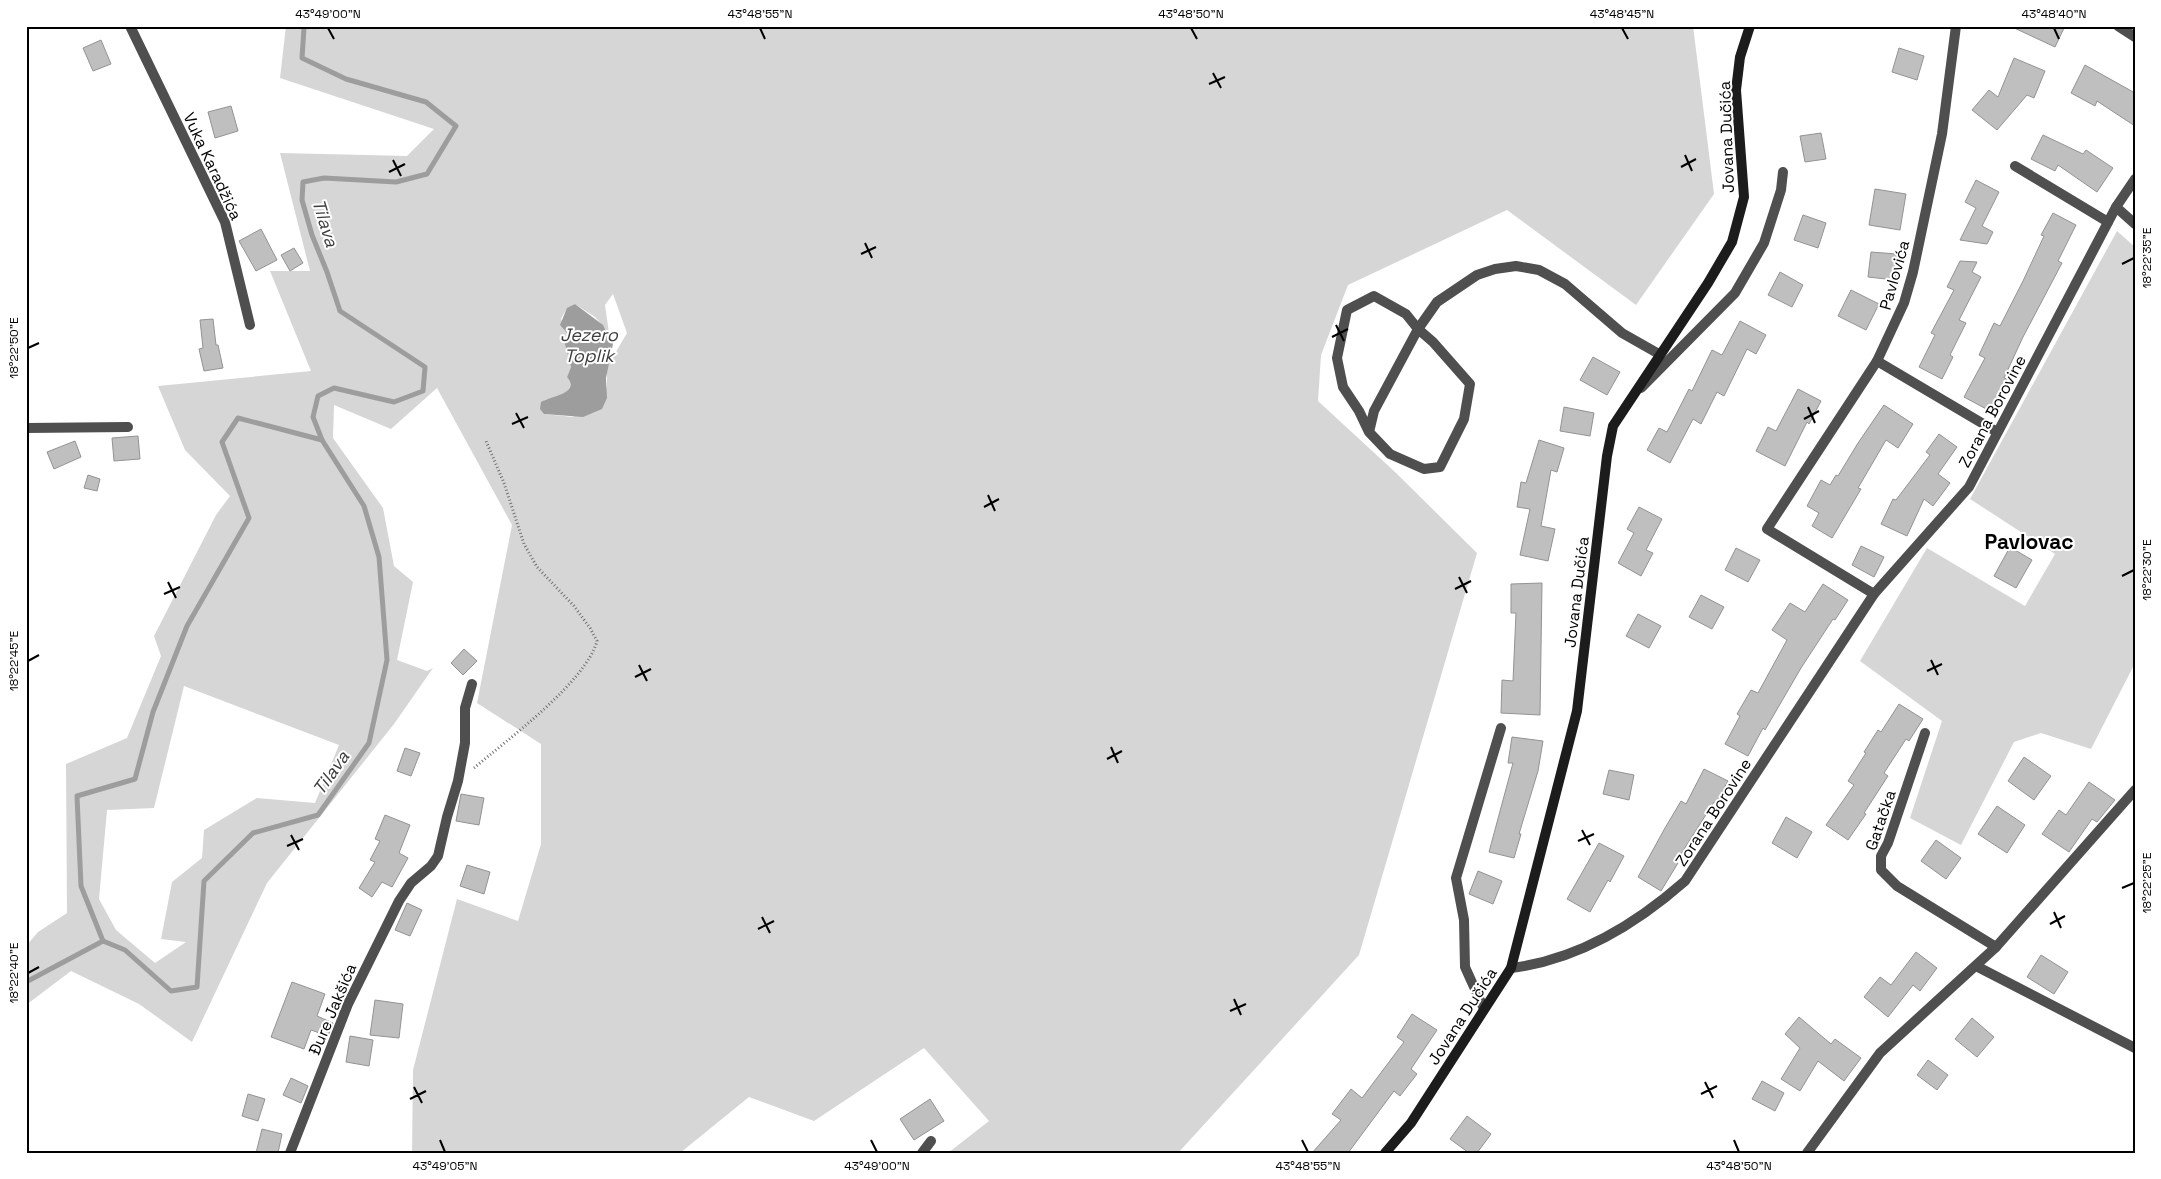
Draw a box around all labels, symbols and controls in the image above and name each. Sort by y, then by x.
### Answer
text: 43°49'00"N [295,6,361,22]
text: 43°48'55"N [728,6,792,22]
text: 43°48'50"N [1158,6,1224,22]
text: 43°48'45"N [1590,6,1654,22]
text: 43°48'40"N [2021,6,2087,22]
street label: Jovana Dučića [1714,81,1739,193]
street label: Vuka Karadžića [178,109,247,223]
water label: Tilava [307,196,344,250]
text: 18°22'35"E [2139,227,2155,288]
street label: Pavlovića [1875,238,1914,312]
text: 18°22'50"E [6,317,22,379]
water label: Jezero Toplik [560,323,619,367]
street label: Zorana Borovine [1954,351,2031,471]
district label: Pavlovac [1984,528,2074,555]
street label: Jovana Dučića [1559,535,1594,649]
text: 18°22'30"E [2139,539,2155,601]
text: 18°22'45"E [6,630,22,691]
water label: Tilava [307,746,354,799]
street label: Zorana Borovine [1671,754,1756,870]
street label: Gatačka [1860,787,1901,853]
text: 18°22'25"E [2139,852,2155,913]
text: 18°22'40"E [6,942,22,1004]
street label: Đure Jakšića [304,960,361,1058]
street label: Jovana Dučića [1423,964,1502,1069]
text: 43°49'05"N [412,1158,478,1174]
text: 43°49'00"N [844,1158,910,1174]
text: 43°48'55"N [1276,1158,1340,1174]
text: 43°48'50"N [1706,1158,1772,1174]

